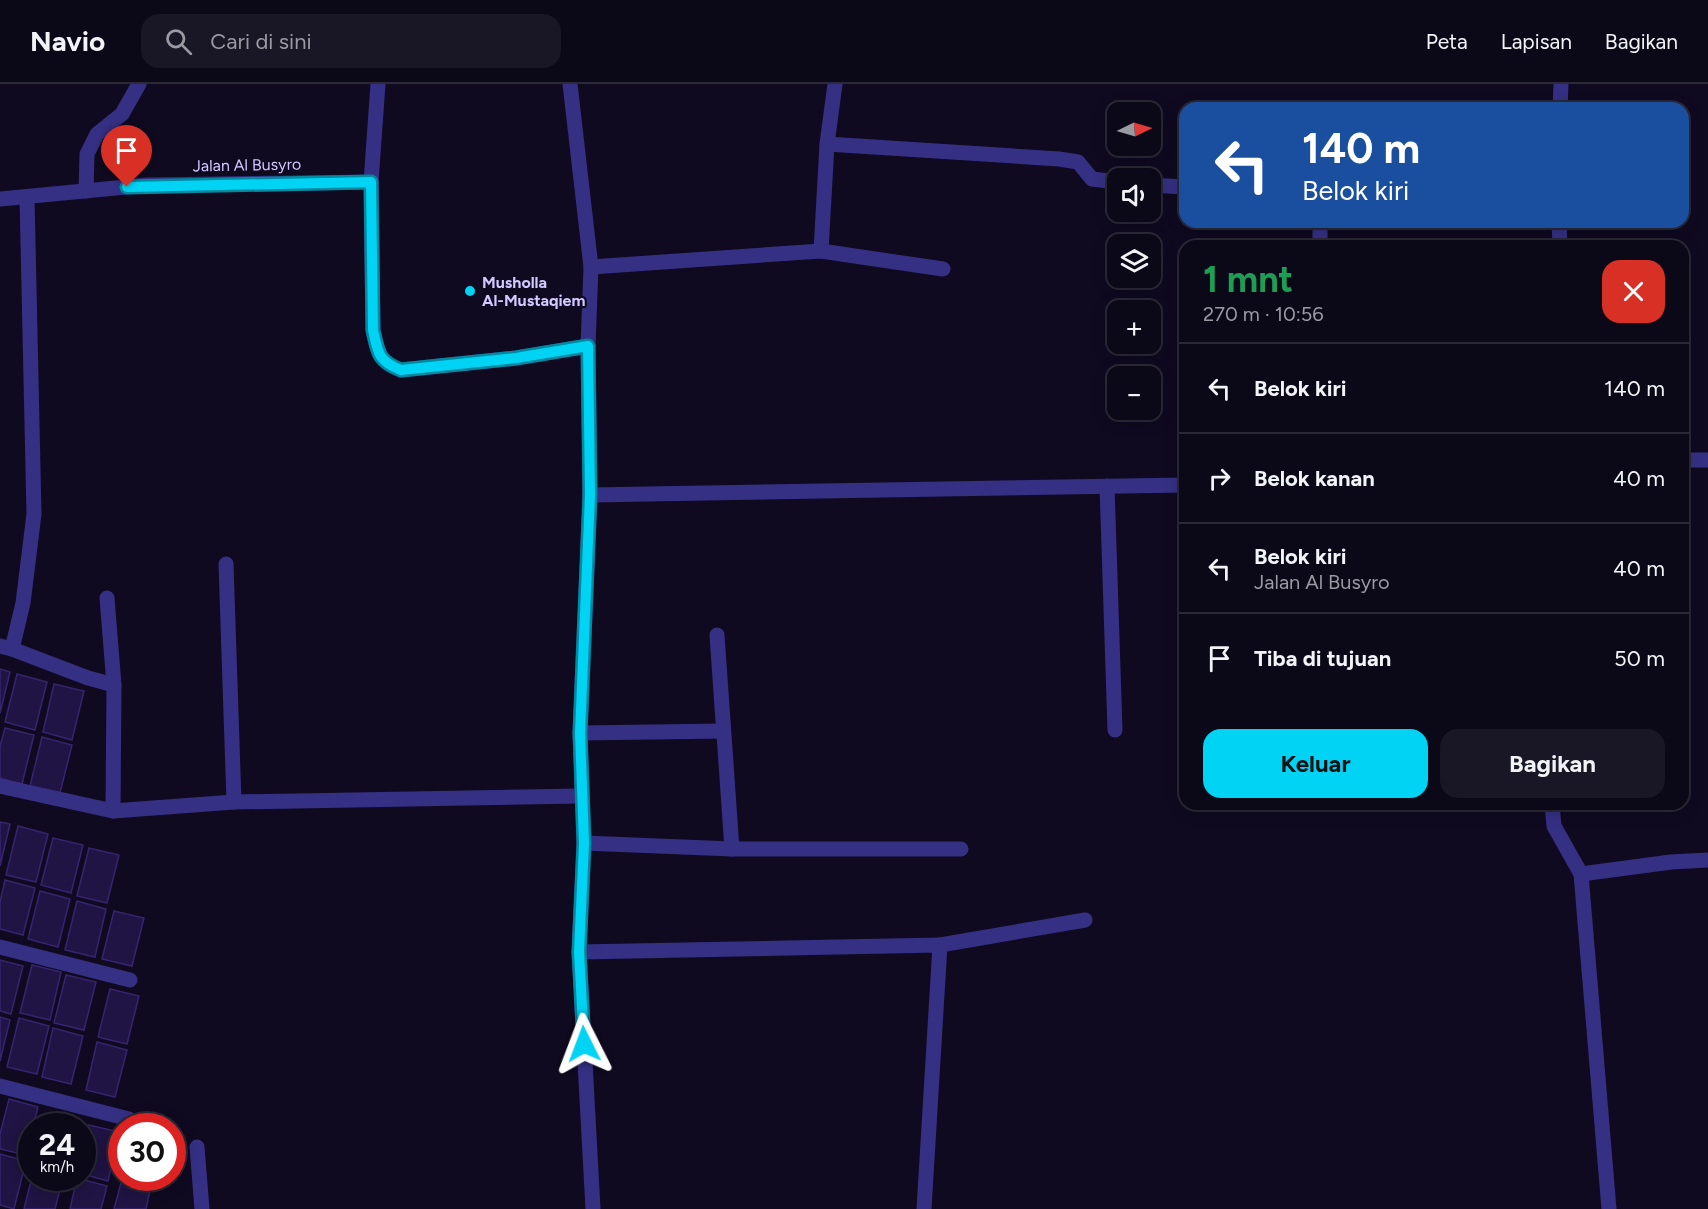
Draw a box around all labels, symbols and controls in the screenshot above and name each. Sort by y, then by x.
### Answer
search box [141,14,561,68]
text: Navio [30,24,105,58]
icon: search [162,25,195,58]
text: Cari di sini [210,28,312,55]
text: Peta [1426,29,1468,54]
text: Lapisan [1501,29,1572,54]
text: Bagikan [1605,29,1678,54]
north arrow [1107,102,1161,156]
map controls [1107,102,1161,420]
text: 140 m [1302,123,1420,174]
pin [101,125,152,187]
icon: left [1203,126,1281,204]
icon: arrive [110,134,143,167]
street label: Jalan Al Busyro [193,155,301,175]
button: sound [1107,168,1161,222]
text: Belok kiri [1302,174,1409,207]
button: layers [1107,234,1161,288]
text: 1 mnt [1203,258,1293,301]
button: close [1602,260,1665,323]
place label: Musholla Al-Mustaqiem [482,273,585,310]
marker: Musholla Al-Mustaqiem [463,284,477,298]
button: + [1107,300,1161,354]
text: 270 m · 10:56 [1203,302,1324,326]
button: − [1107,366,1161,420]
icon: left [1203,372,1236,405]
text: Belok kiri [1254,375,1347,402]
text: 140 m [1604,375,1665,402]
icon: right [1203,462,1236,495]
text: Belok kanan [1254,465,1375,492]
text: 40 m [1613,465,1665,492]
text: Belok kiri [1254,543,1347,570]
icon: left [1203,552,1236,585]
text: 40 m [1613,555,1665,582]
text: Jalan Al Busyro [1254,570,1390,594]
icon: arrive [1203,642,1236,675]
text: Tiba di tujuan [1254,645,1391,672]
text: 50 m [1614,645,1665,672]
button: Keluar [1203,729,1428,798]
button: Bagikan [1440,729,1665,798]
position arrow [552,1012,616,1076]
speed limit sign: 30 [108,1113,186,1191]
text: 24 [39,1126,75,1163]
text: km/h [40,1158,74,1176]

